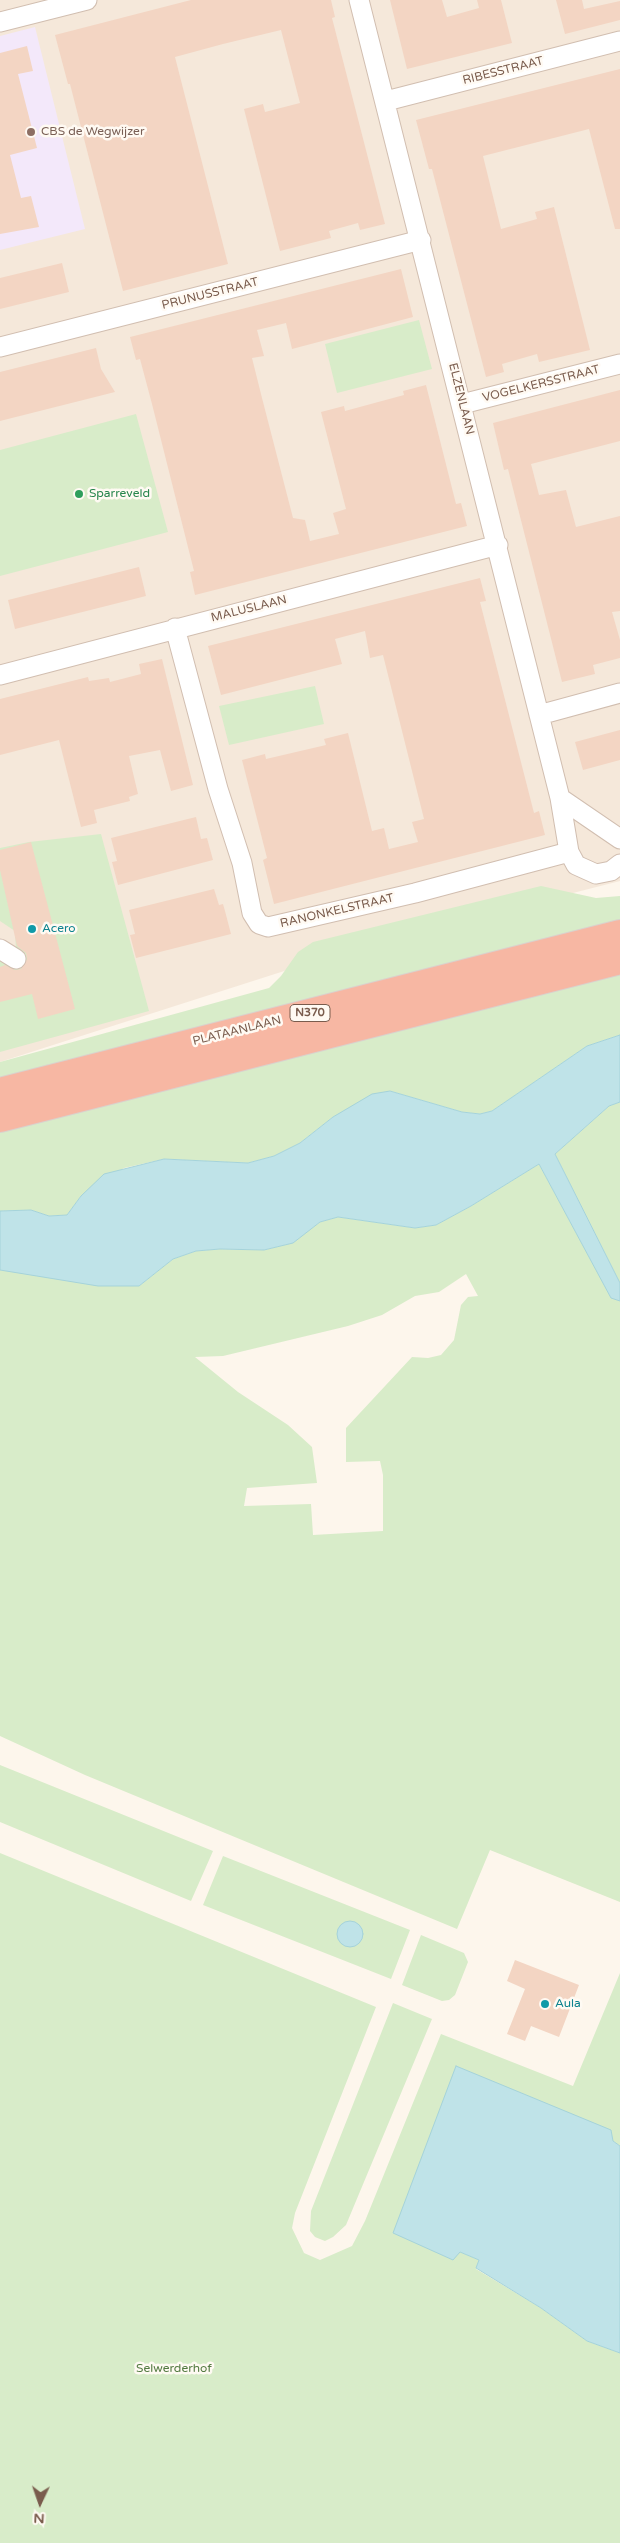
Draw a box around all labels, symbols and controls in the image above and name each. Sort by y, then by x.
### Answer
street label: RIBESSTRAAT [461,54,545,88]
place label: CBS de Wegwijzer [41,125,145,139]
marker: CBS de Wegwijzer [25,126,37,138]
street label: PRUNUSSTRAAT [160,275,260,313]
street label: ELZENLAAN [445,362,477,436]
street label: VOGELKERSSTRAAT [481,362,601,406]
place label: Sparreveld [89,487,150,501]
marker: Sparreveld [73,488,85,500]
street label: MALUSLAAN [210,593,288,625]
street label: RANONKELSTRAAT [279,891,395,931]
place label: Acero [42,922,76,936]
marker: Acero [26,923,38,935]
road number: N370 [290,1004,330,1021]
street label: PLATAANLAAN [191,1013,283,1049]
place label: Aula [555,1997,581,2011]
marker: Aula [539,1998,551,2010]
park label: Selwerderhof [136,2362,212,2376]
north arrow [15,2478,65,2528]
text: N [33,2510,45,2527]

